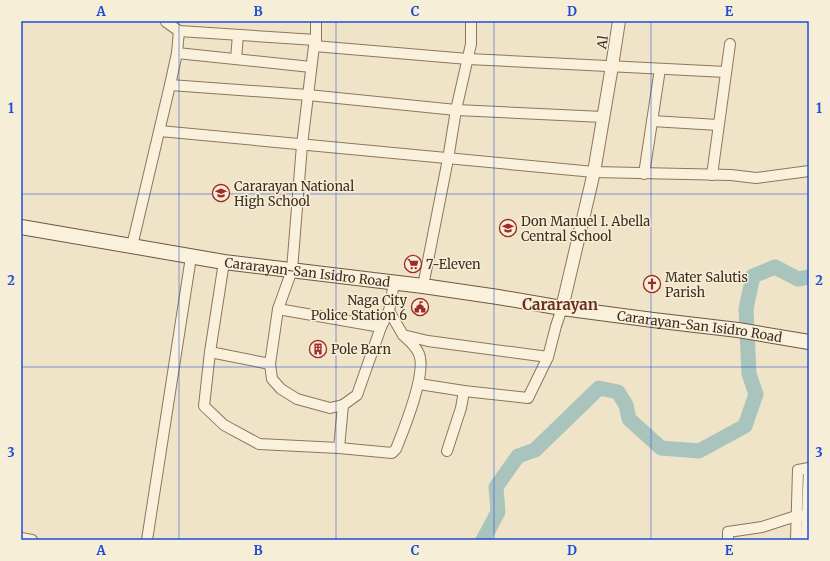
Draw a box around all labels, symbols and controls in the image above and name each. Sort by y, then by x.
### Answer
text: A [95,3,106,20]
text: B [253,3,263,20]
text: C [411,3,420,20]
text: D [567,3,577,20]
text: E [725,3,734,20]
street label: Al [593,34,612,51]
text: 1 [8,100,14,117]
text: 1 [816,100,822,117]
place label: Cararayan National High School [234,178,354,210]
school or university icon: Cararayan National High School [211,183,231,203]
place label: Don Manuel I. Abella Central School [521,213,650,245]
school or university icon: Don Manuel I. Abella Central School [498,218,518,238]
street label: Cararayan-San Isidro Road [224,254,391,291]
supermarket icon: 7-Eleven [403,254,423,274]
place label: 7-Eleven [426,256,481,273]
place label: Mater Salutis Parish [665,269,748,301]
text: 2 [7,272,15,289]
text: 2 [815,272,823,289]
church icon: Mater Salutis Parish [642,274,662,294]
place label: Naga City Police Station 6 [311,292,407,324]
district label: Cararayan [522,295,598,314]
public building icon: Naga City Police Station 6 [410,297,430,317]
street label: Cararayan-San Isidro Road [616,307,784,346]
building icon: Pole Barn [308,339,328,359]
place label: Pole Barn [331,341,391,358]
text: 3 [7,444,15,461]
text: 3 [815,444,823,461]
text: A [95,542,106,559]
text: B [253,542,263,559]
text: C [411,542,420,559]
text: D [567,542,577,559]
text: E [725,542,734,559]

